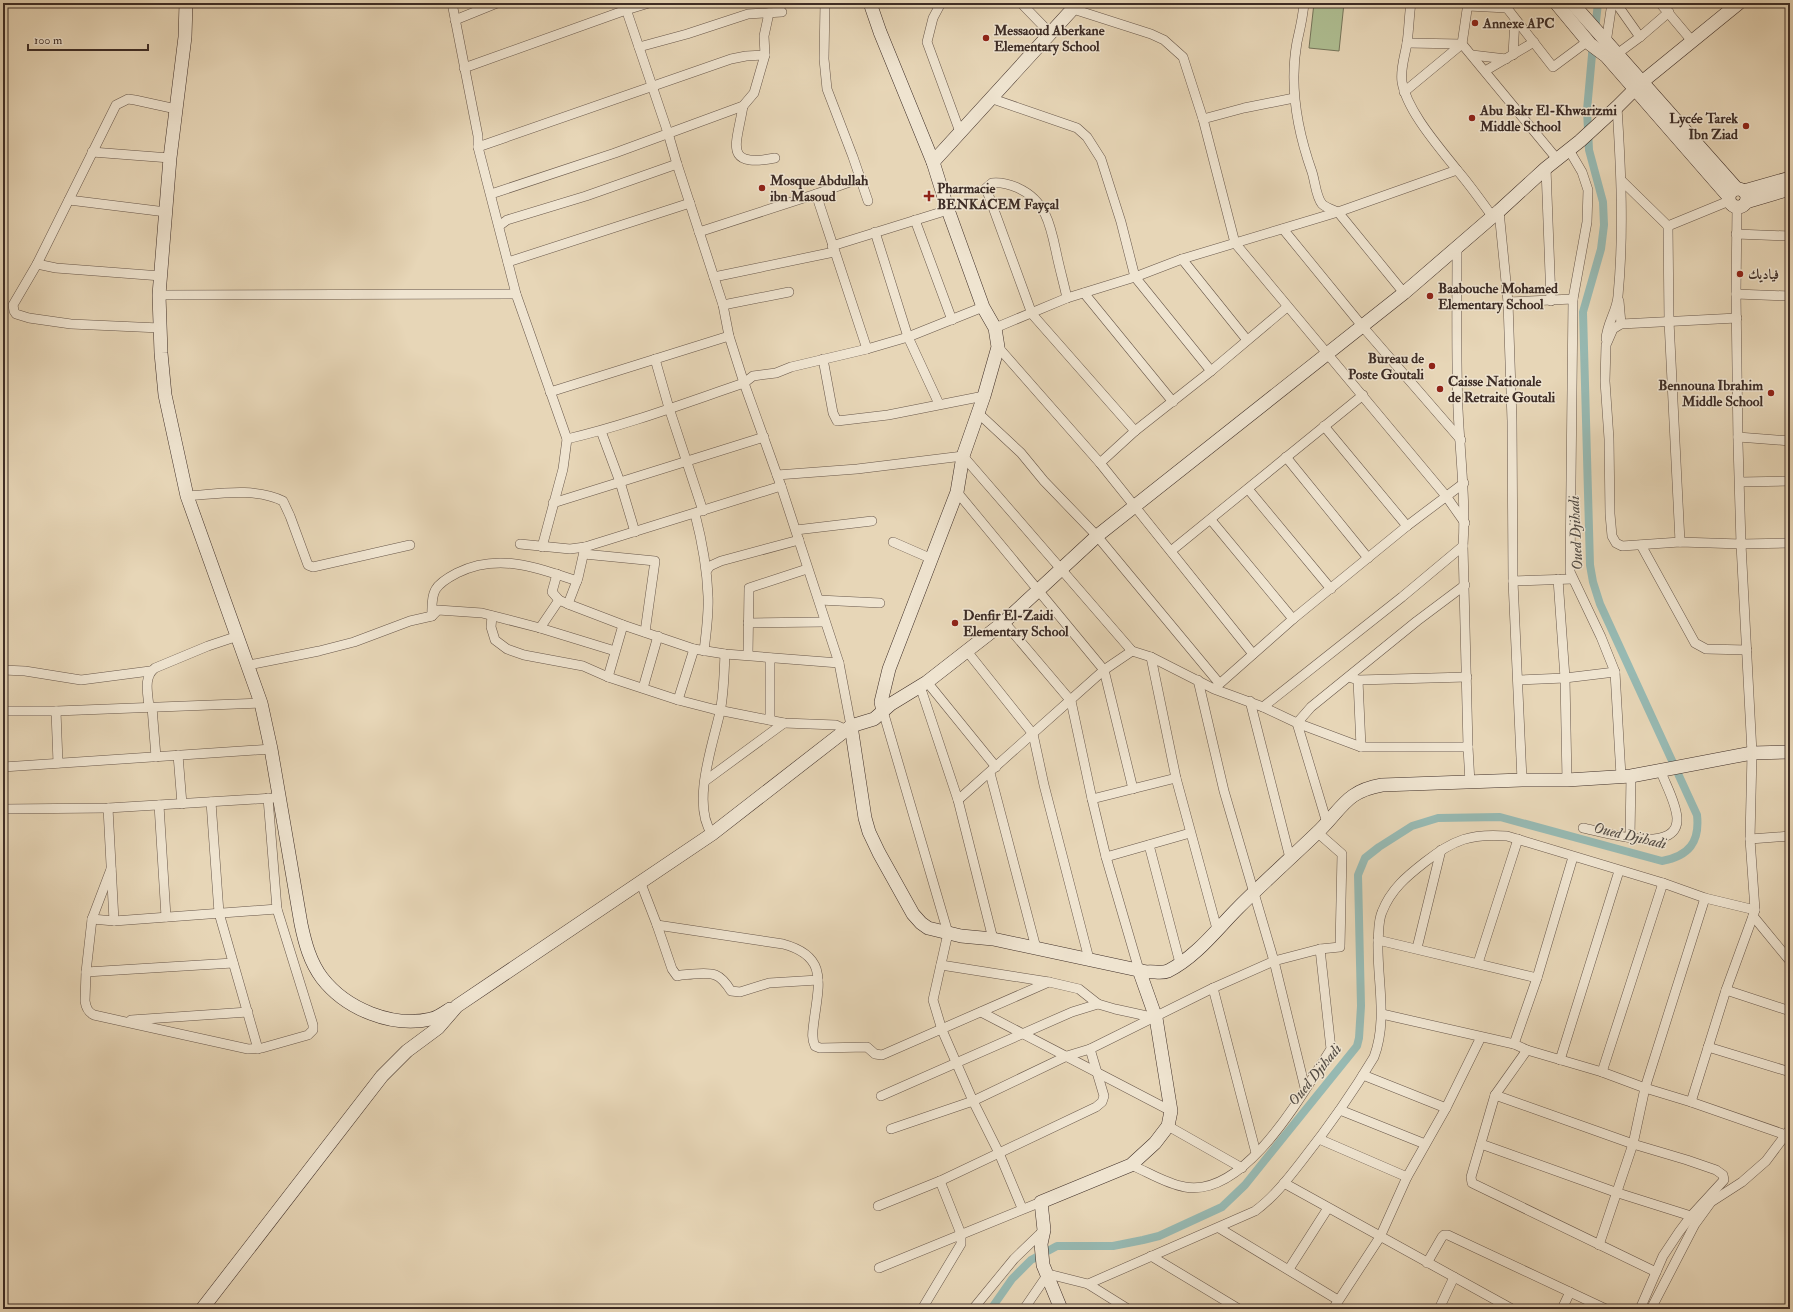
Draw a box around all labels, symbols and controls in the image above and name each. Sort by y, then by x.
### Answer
place label: Annexe APC [1482,15,1554,32]
marker: Annexe APC [1470,18,1480,28]
place label: Messaoud Aberkane Elementary School [993,22,1105,56]
scale bar [28,26,148,52]
text: 100 m [34,33,63,48]
marker: Messaoud Aberkane Elementary School [981,33,991,43]
place label: Abu Bakr El-Khwarizmi Middle School [1479,102,1617,135]
place label: Lycée Tarek Ibn Ziad [1669,110,1738,143]
marker: Abu Bakr El-Khwarizmi Middle School [1467,113,1477,123]
marker: Lycée Tarek Ibn Ziad [1741,121,1751,131]
place label: Mosque Abdullah ibn Masoud [769,172,869,205]
place label: Pharmacie BENKACEM Fayçal [937,180,1059,214]
marker: Mosque Abdullah ibn Masoud [757,183,767,193]
marker: Pharmacie BENKACEM Fayçal [924,191,934,201]
place label: فياديك [1748,266,1779,283]
marker: فياديك [1735,269,1745,279]
place label: Baabouche Mohamed Elementary School [1438,280,1558,314]
marker: Baabouche Mohamed Elementary School [1425,291,1435,301]
place label: Bureau de Poste Goutali [1348,350,1424,383]
marker: Bureau de Poste Goutali [1427,361,1437,371]
place label: Caisse Nationale de Retraite Goutali [1448,373,1556,406]
place label: Bennouna Ibrahim Middle School [1658,377,1763,410]
marker: Caisse Nationale de Retraite Goutali [1435,384,1445,394]
marker: Bennouna Ibrahim Middle School [1766,388,1776,398]
water label: Oued Djihadi [1565,495,1587,571]
place label: Denfir El-Zaidi Elementary School [963,607,1069,641]
marker: Denfir El-Zaidi Elementary School [950,618,960,628]
water label: Oued Djihadi [1592,818,1668,854]
water label: Oued Djihadi [1284,1040,1346,1110]

